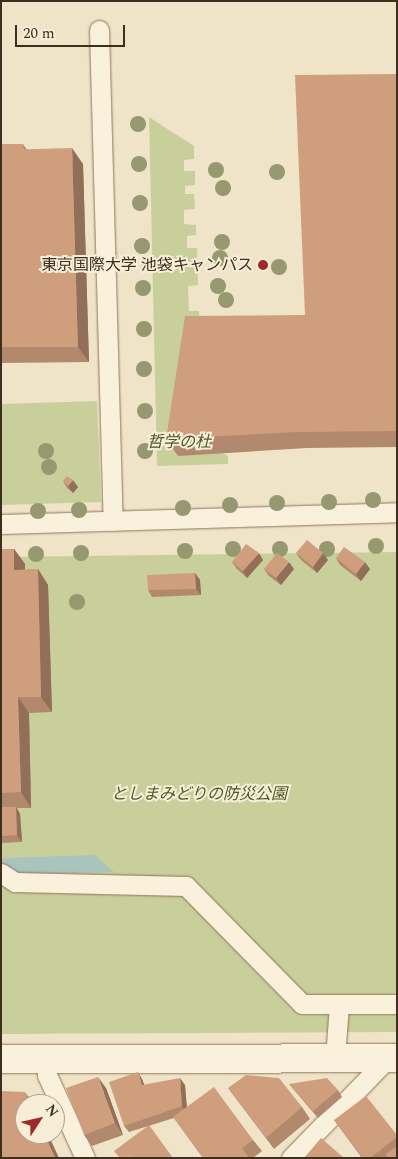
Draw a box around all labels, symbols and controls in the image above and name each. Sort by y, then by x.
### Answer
scale bar [18,15,128,47]
text: 20 m [23,22,55,45]
place label: 東京国際大学 池袋キャンパス [41,255,253,275]
marker: 東京国際大学 池袋キャンパス [257,259,269,271]
park label: 哲学の杜 [147,432,211,452]
park label: としまみどりの防災公園 [111,784,287,804]
north arrow [15,1094,65,1144]
text: N [40,1100,64,1121]

